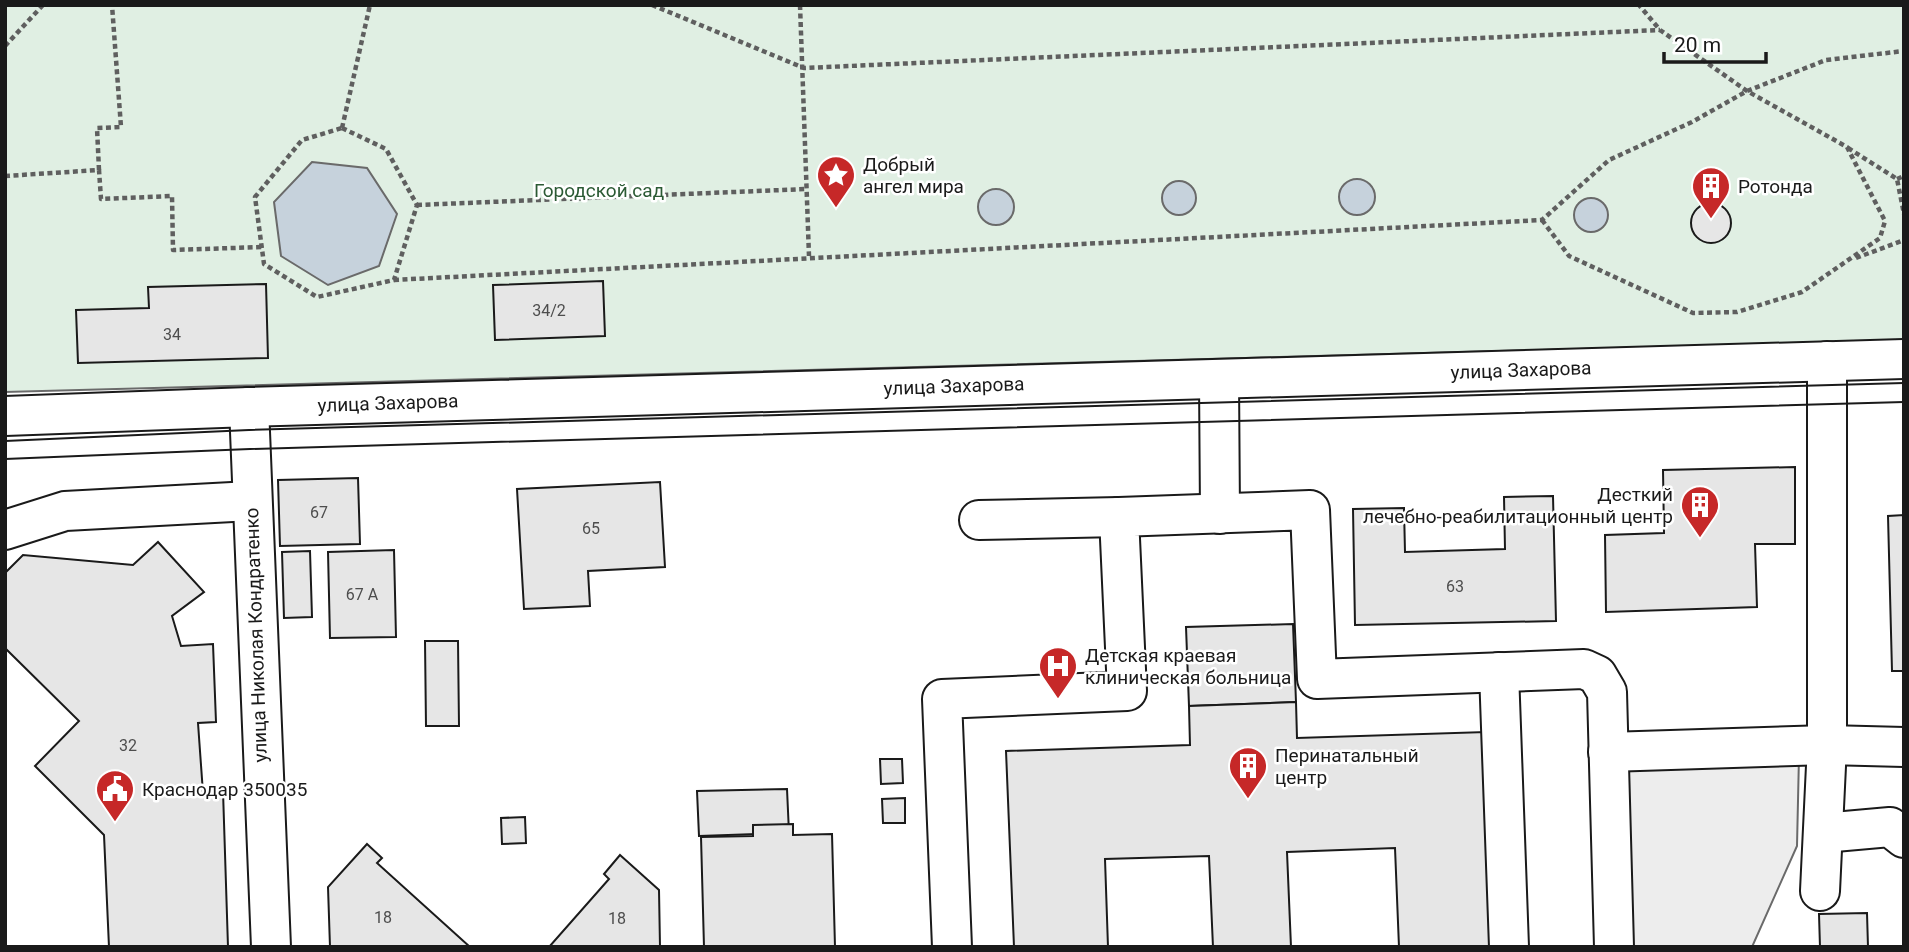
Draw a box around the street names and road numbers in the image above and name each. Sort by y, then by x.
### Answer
street label: улица Захарова [1450,356,1592,384]
street label: улица Захарова [883,372,1025,400]
street label: улица Захарова [317,389,459,417]
street label: улица Николая Кондратенко [240,507,272,763]

